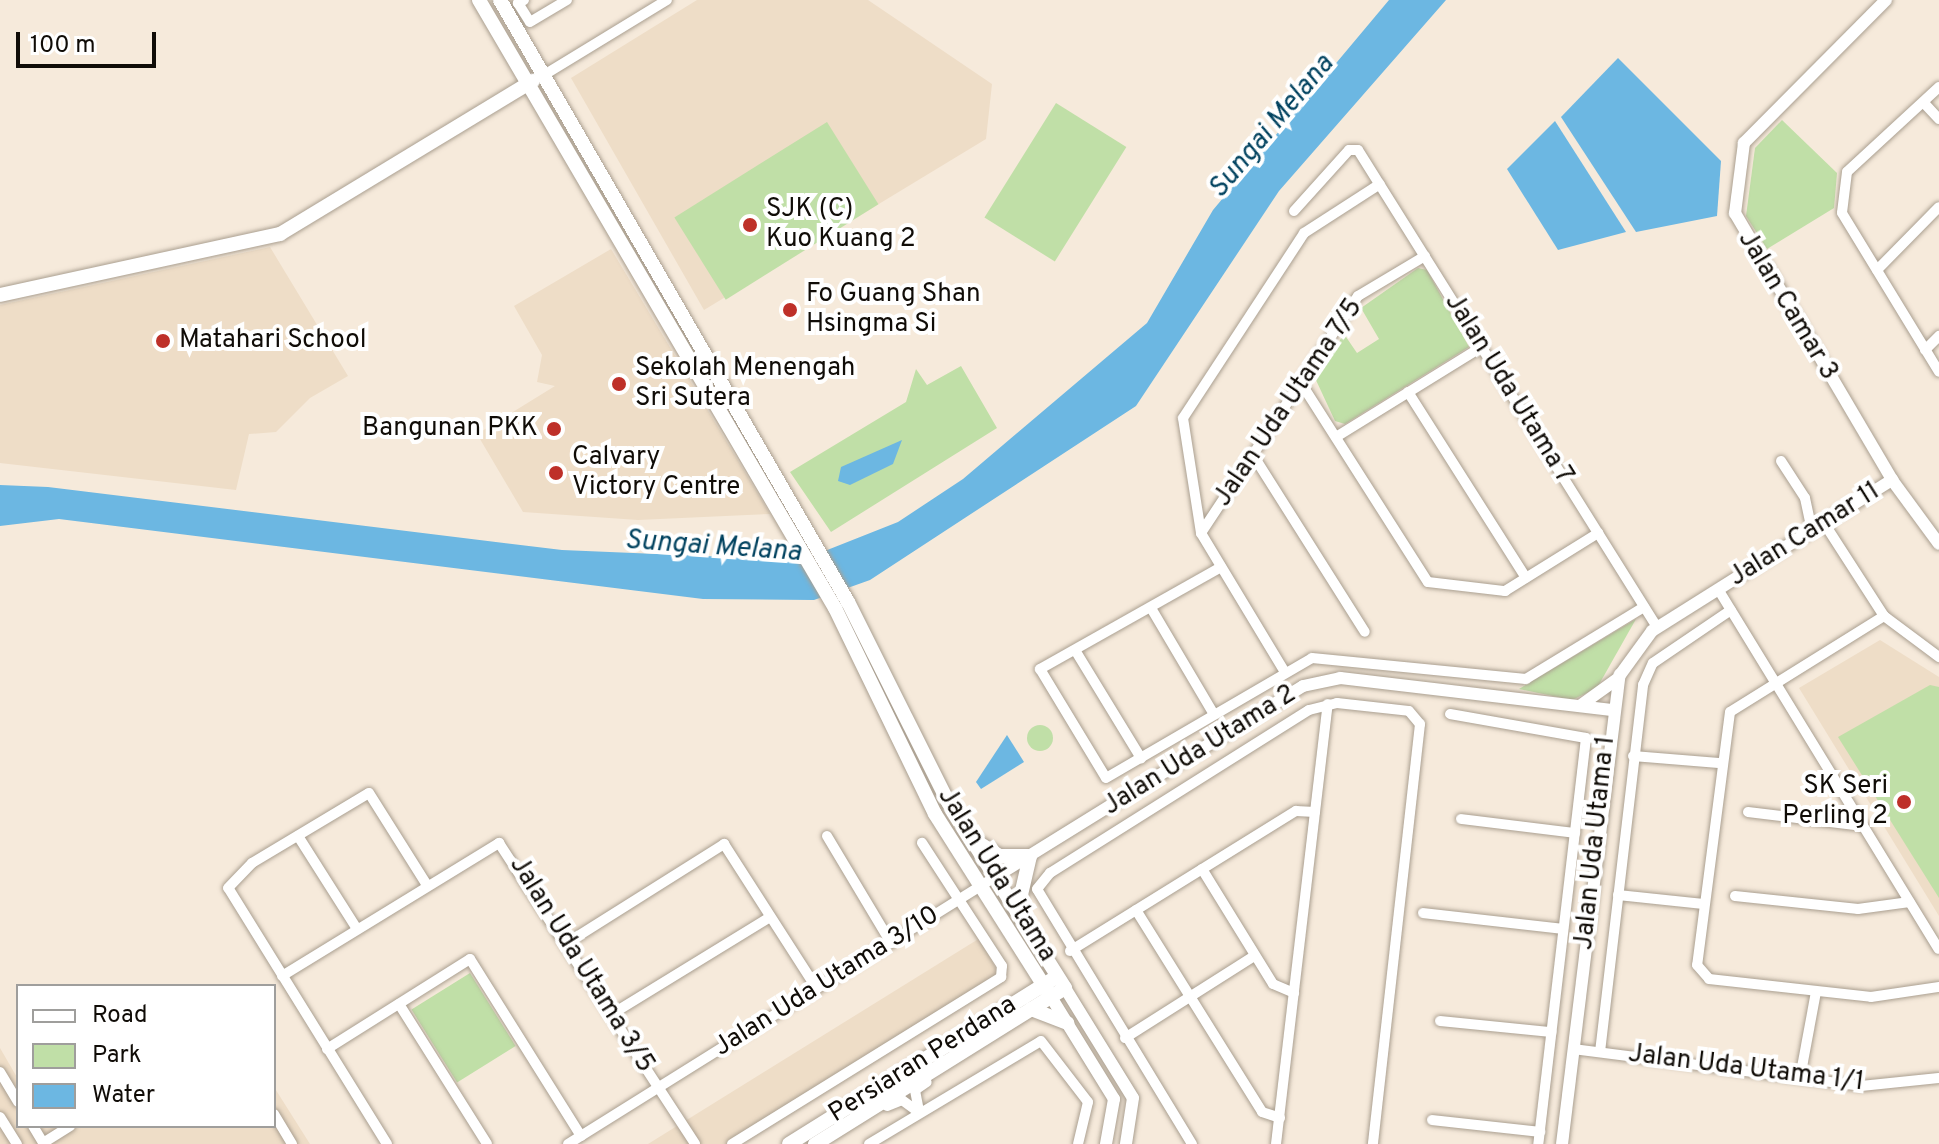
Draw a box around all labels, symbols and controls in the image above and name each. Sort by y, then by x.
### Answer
scale bar [20,16,160,66]
text: 100 m [30,31,96,61]
water label: Sungai Melana [1202,48,1342,206]
place label: SJK (C) Kuo Kuang 2 [766,194,916,256]
marker: SJK (C) Kuo Kuang 2 [741,216,759,234]
street label: Jalan Camar 3 [1730,226,1844,386]
place label: Fo Guang Shan Hsingma Si [806,279,981,340]
street label: Jalan Uda Utama 7 [1437,288,1579,490]
street label: Jalan Uda Utama 7/5 [1208,293,1370,513]
marker: Fo Guang Shan Hsingma Si [781,301,799,319]
place label: Matahari School [179,325,367,357]
marker: Matahari School [154,332,172,350]
place label: Sekolah Menengah Sri Sutera [635,353,856,414]
marker: Sekolah Menengah Sri Sutera [610,375,628,393]
place label: Bangunan PKK [362,413,538,445]
marker: Bangunan PKK [545,420,563,438]
place label: Calvary Victory Centre [572,442,740,504]
marker: Calvary Victory Centre [547,464,565,482]
street label: Jalan Camar 11 [1724,476,1886,594]
water label: Sungai Melana [624,524,802,570]
street label: Jalan Uda Utama 2 [1098,679,1302,823]
street label: Jalan Uda Utama 1 [1569,735,1623,951]
place label: SK Seri Perling 2 [1782,771,1888,832]
street label: Jalan Uda Utama [930,782,1062,968]
marker: SK Seri Perling 2 [1895,793,1913,811]
street label: Jalan Uda Utama 3/5 [502,851,660,1079]
street label: Jalan Uda Utama 3/10 [709,900,945,1064]
legend [16,984,276,1128]
street label: Persiaran Perdana [824,990,1022,1130]
text: Road [92,1001,148,1031]
street label: Jalan Uda Utama 1/1 [1626,1039,1866,1099]
text: Park [92,1041,142,1071]
text: Water [92,1081,155,1111]

